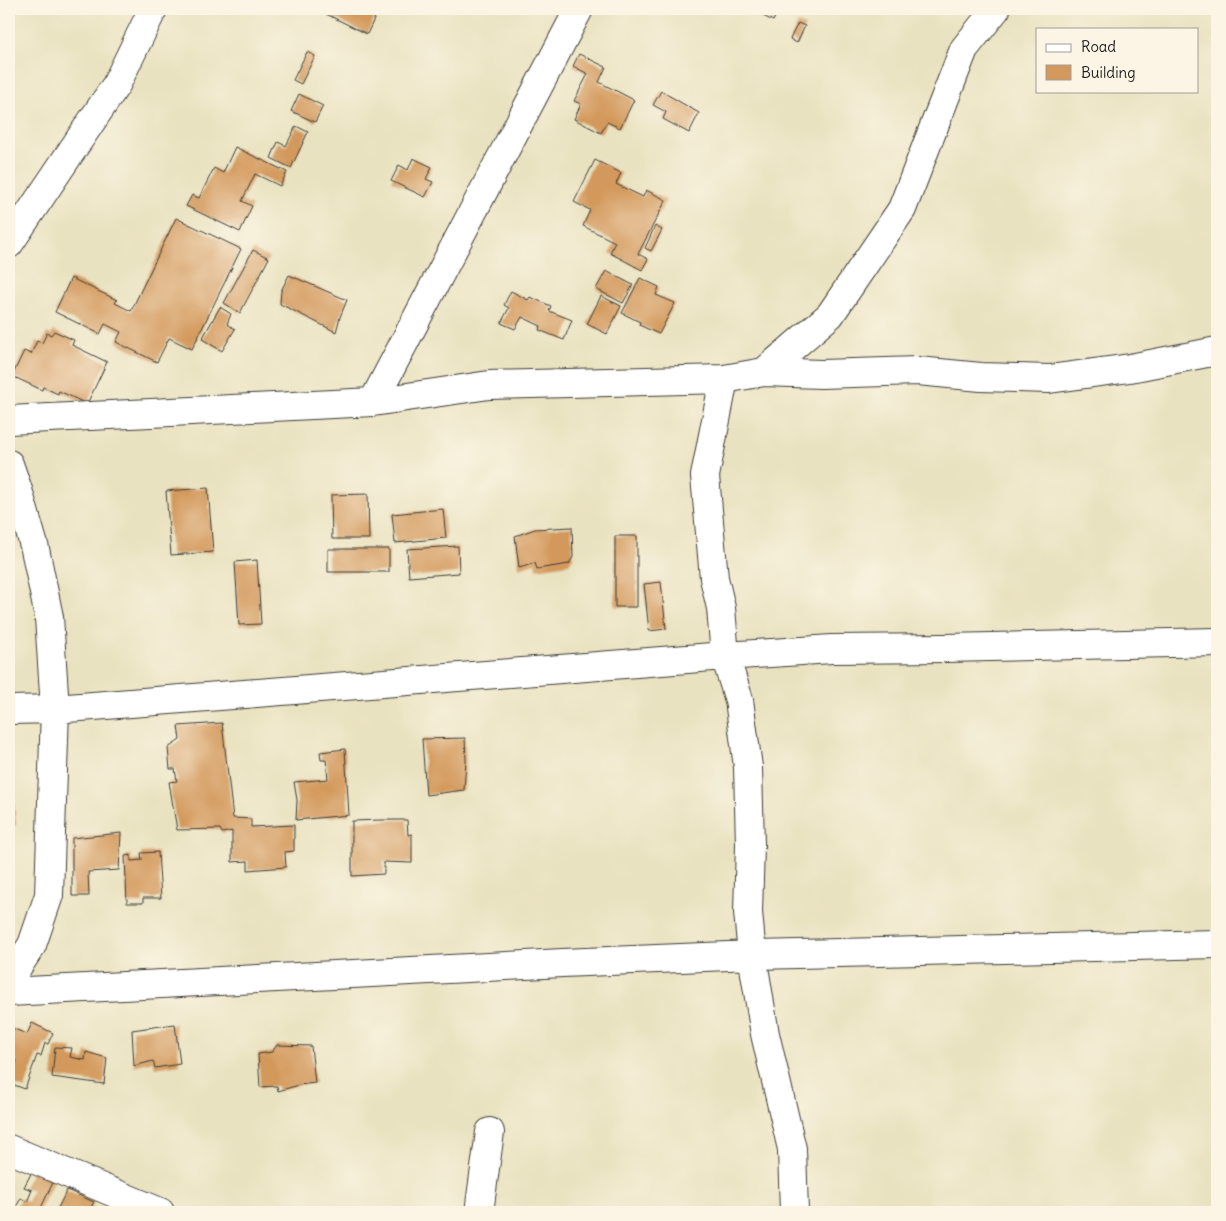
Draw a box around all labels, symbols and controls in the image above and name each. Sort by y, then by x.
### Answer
legend [1036,28,1198,92]
text: Road [1081,37,1116,56]
text: Building [1081,63,1136,82]

